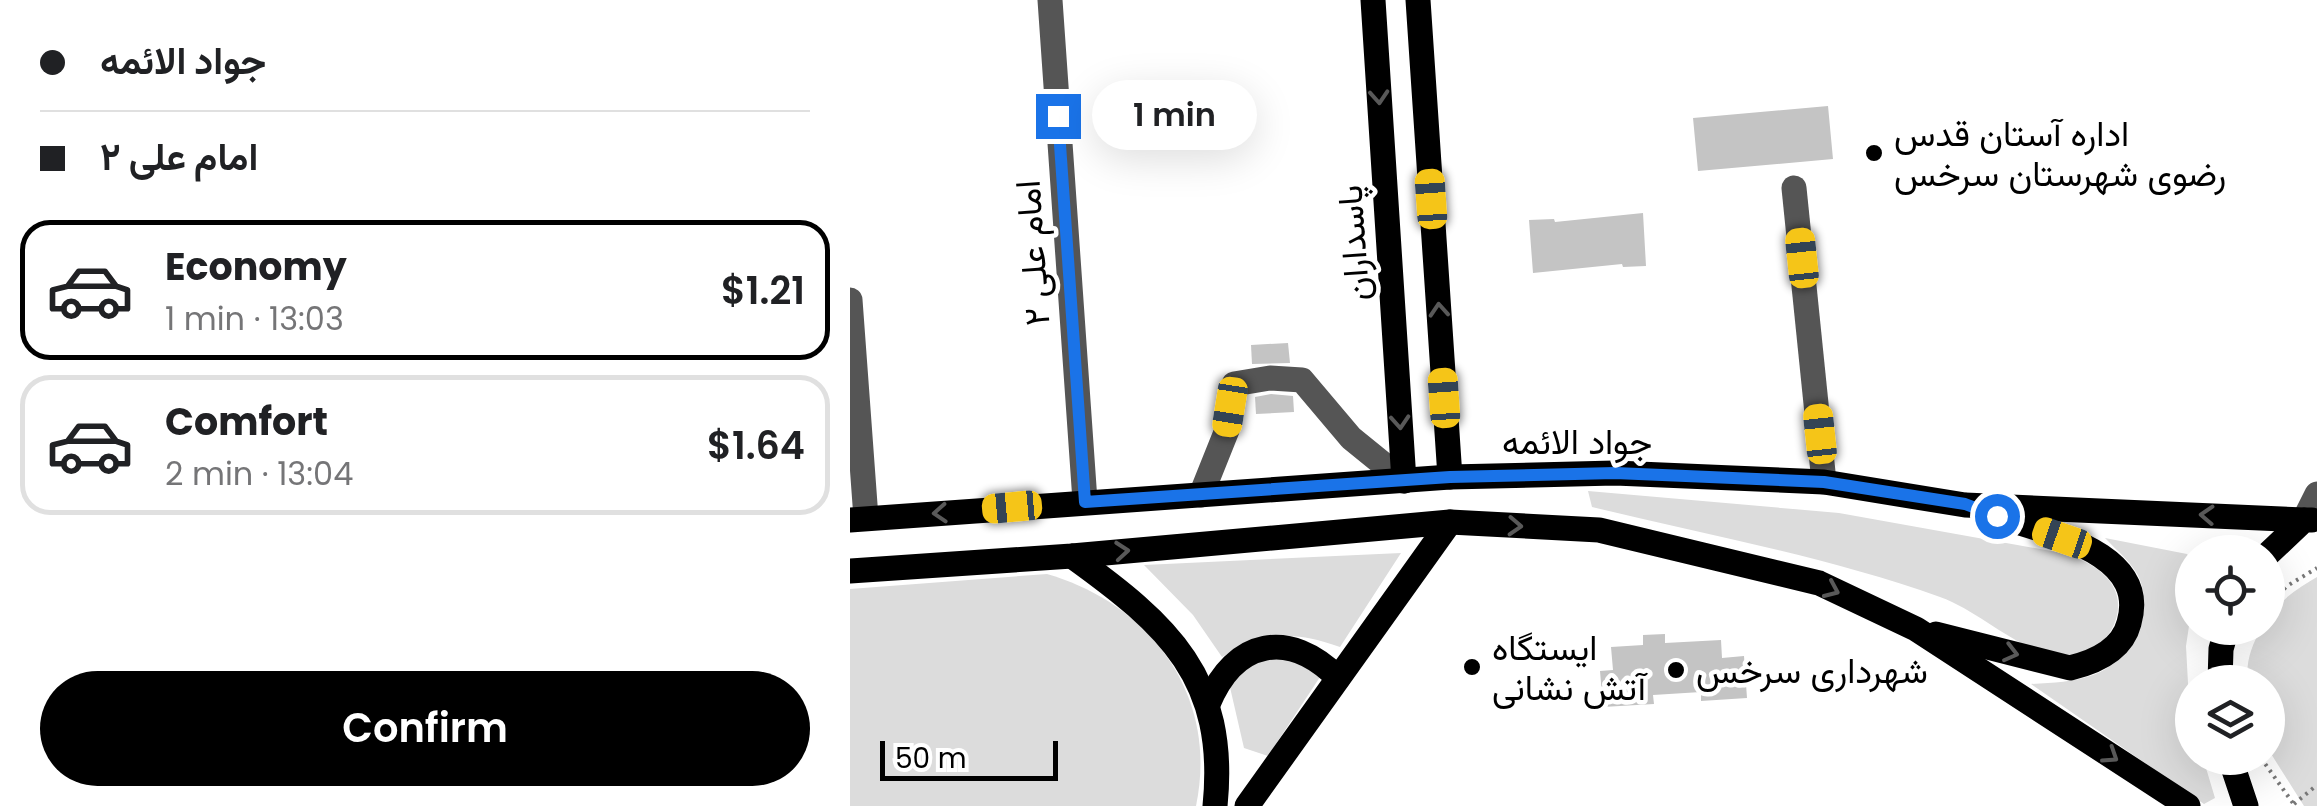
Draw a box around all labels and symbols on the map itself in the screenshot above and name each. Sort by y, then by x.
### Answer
callout: 1 min [1093,81,1258,151]
one-way arrow [1368,90,1389,106]
route end [1036,94,1081,139]
place label: اداره آستان قدس رضوی شهرستان سرخس [1894,109,2226,198]
marker: اداره آستان قدس رضوی شهرستان سرخس [1863,142,1885,164]
car [1414,168,1448,230]
street label: امام علی ۲ [1002,179,1062,327]
street label: پاسداران [1325,184,1381,302]
car [1784,227,1820,289]
one-way arrow [1428,302,1450,318]
car [1427,367,1461,429]
car [1210,375,1250,439]
car [1802,403,1838,465]
one-way arrow [1389,414,1410,430]
street label: جواد الائمه [1502,417,1652,466]
car [981,489,1043,525]
route start [1975,494,2020,539]
one-way arrow [932,501,948,523]
one-way arrow [2198,505,2214,526]
car [2029,514,2095,562]
one-way arrow [1508,515,1524,536]
one-way arrow [1114,541,1130,563]
one-way arrow [1822,578,1840,598]
place label: ایستگاه آتش نشانی [1492,623,1649,712]
one-way arrow [2002,641,2019,662]
place label: شهرداری سرخس [1696,646,1928,695]
marker: ایستگاه آتش نشانی [1461,656,1483,678]
marker: شهرداری سرخس [1665,659,1687,681]
scale bar [880,736,1058,780]
one-way arrow [2100,743,2118,762]

